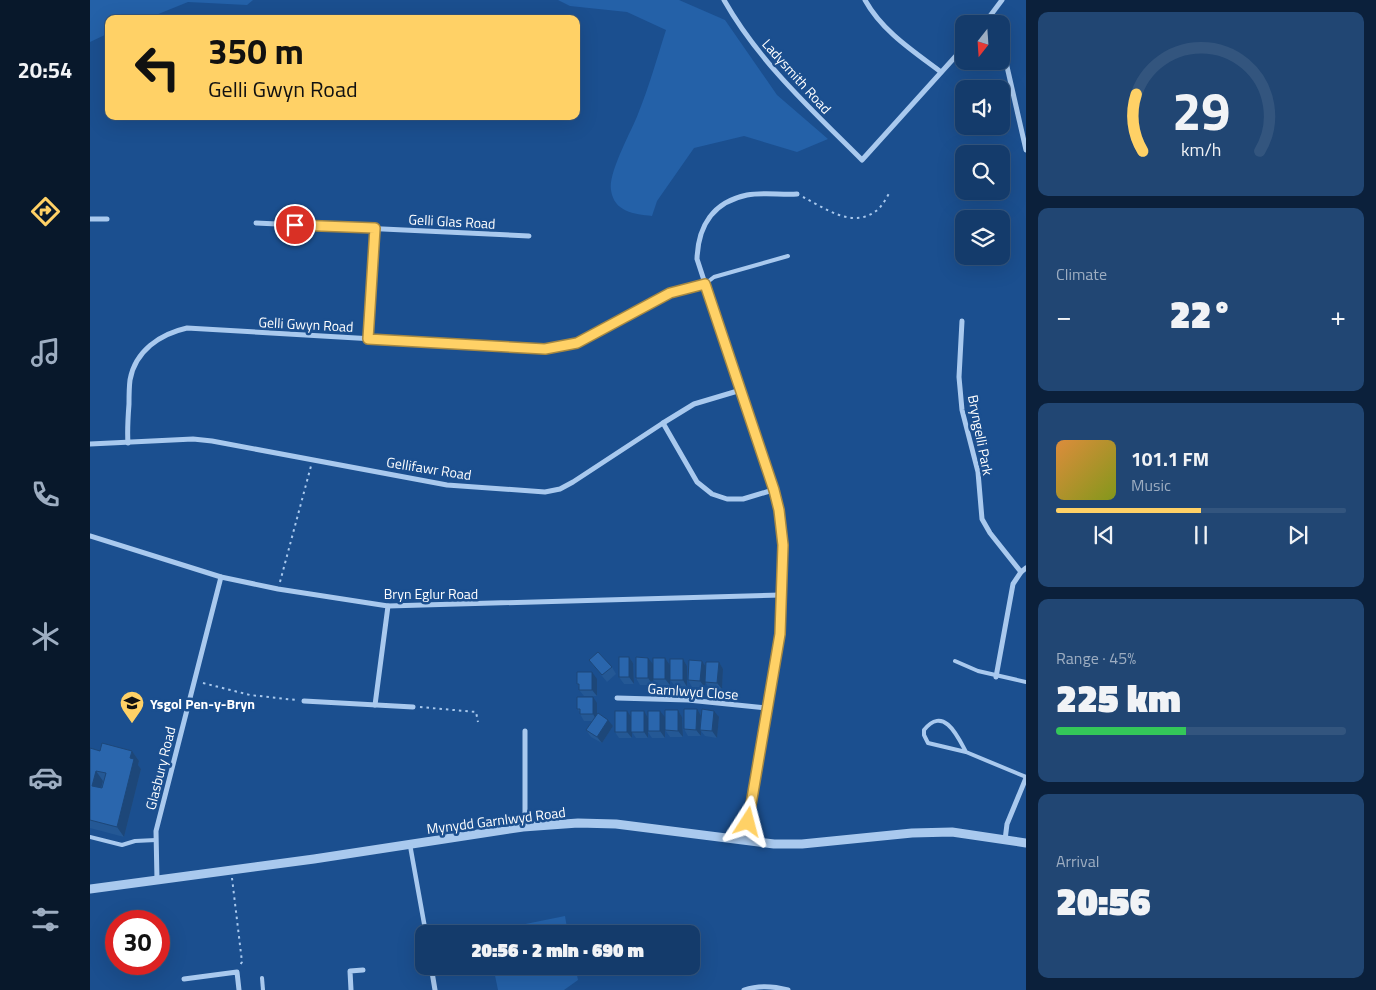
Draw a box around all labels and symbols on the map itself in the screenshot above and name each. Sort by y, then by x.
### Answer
north arrow [955,15,1010,70]
street label: Ladysmith Road [757,34,837,118]
pin [274,204,316,246]
street label: Gelli Glas Road [408,208,496,234]
street label: Gelli Gwyn Road [258,311,354,337]
street label: Bryngelli Park [963,393,999,477]
street label: Gellifawr Road [385,451,473,485]
street label: Bryn Eglur Road [384,583,478,604]
street label: Garnlwyd Close [647,677,739,705]
school or university icon: Ysgol Pen-y-Bryn [119,690,145,724]
place label: Ysgol Pen-y-Bryn [150,693,255,714]
street label: Glasbury Road [140,724,180,812]
position arrow [721,795,773,847]
street label: Mynydd Garnlwyd Road [425,801,567,839]
speed limit sign: 30 [105,910,170,975]

